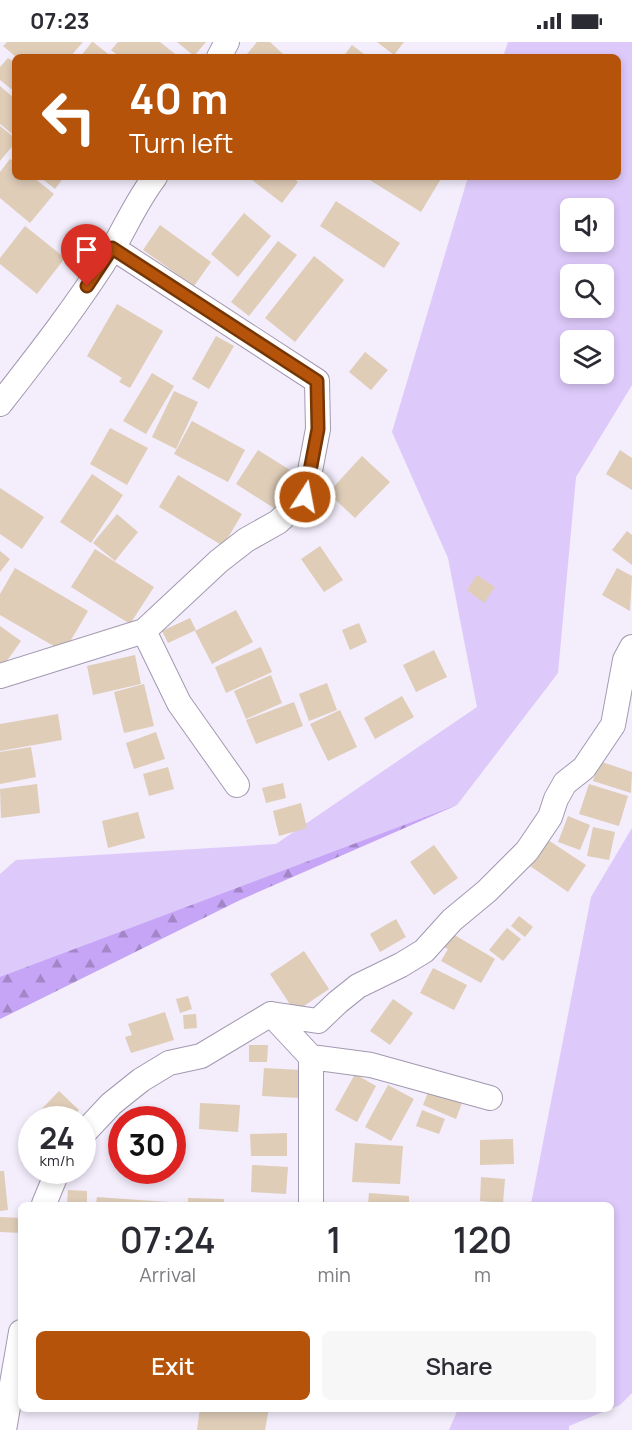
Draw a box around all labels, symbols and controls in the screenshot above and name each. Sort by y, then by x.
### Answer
text: 07:23 [30,6,90,36]
text: 40 m [129,69,228,127]
icon: left [30,78,108,156]
text: Turn left [129,124,233,161]
map controls [560,198,614,384]
button: sound [560,198,614,252]
pin [61,224,112,286]
icon: arrive [70,233,103,266]
button: search [560,264,614,318]
button: layers [560,330,614,384]
position arrow [273,465,337,529]
speed limit sign: 30 [108,1106,186,1184]
text: 24 [39,1117,75,1158]
text: km/h [40,1150,74,1171]
text: 07:24 [120,1215,216,1264]
text: 1 [327,1215,342,1264]
text: 120 [453,1215,512,1264]
text: Arrival [139,1261,196,1288]
text: min [317,1261,351,1288]
text: m [474,1261,491,1288]
button: Exit [36,1331,310,1400]
button: Share [322,1331,596,1400]

